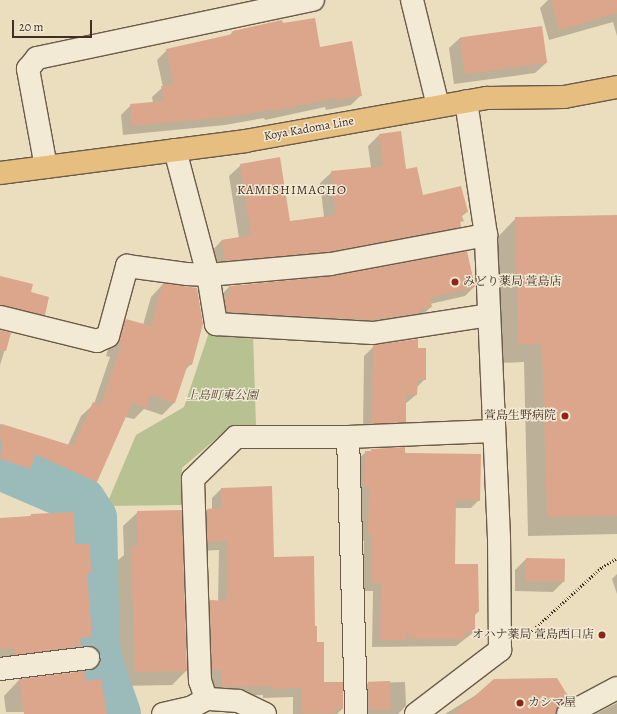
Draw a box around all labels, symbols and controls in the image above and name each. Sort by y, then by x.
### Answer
scale bar [14,12,94,38]
text: 20 m [19,19,43,35]
street label: Koya Kadoma Line [263,114,355,144]
district label: KAMISHIMACHO [237,182,347,198]
place label: みどり薬局 萱島店 [463,275,561,289]
marker: みどり薬局 萱島店 [450,277,460,287]
park label: 上島町東公園 [186,389,258,403]
place label: 萱島生野病院 [484,409,556,423]
marker: 萱島生野病院 [559,410,571,422]
place label: オハナ薬局 萱島西口店 [472,628,594,642]
marker: オハナ薬局 萱島西口店 [597,630,607,640]
place label: カシマ屋 [528,696,576,710]
marker: カシマ屋 [515,698,525,708]

